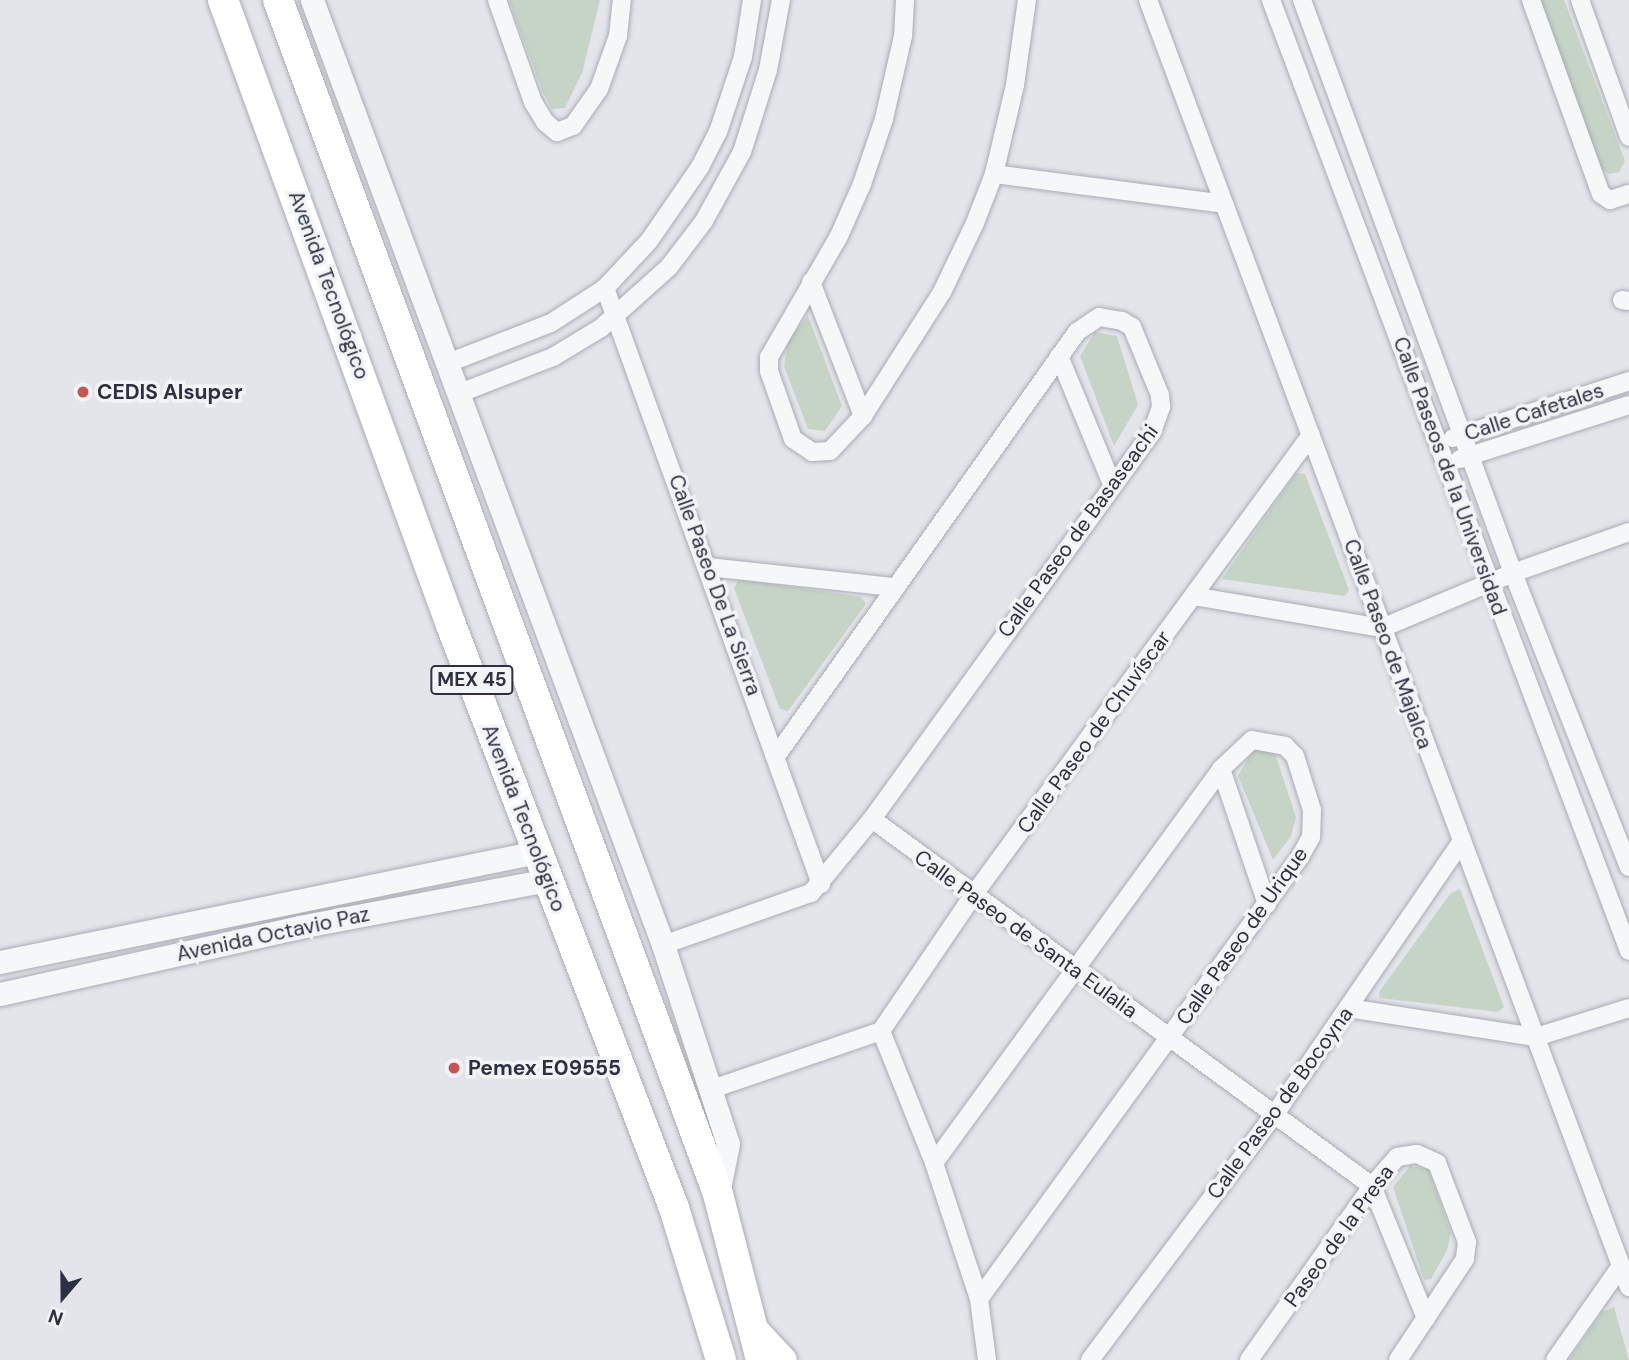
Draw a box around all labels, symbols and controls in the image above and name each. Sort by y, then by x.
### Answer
street label: Avenida Tecnológico [283,187,375,383]
street label: Calle Paseos de la Universidad [1388,333,1512,619]
street label: Calle Cafetales [1461,378,1607,446]
place label: CEDIS Alsuper [97,379,243,405]
marker: CEDIS Alsuper [75,384,91,400]
street label: Calle Paseo de Basaseachi [992,420,1164,642]
street label: Calle Paseo De La Sierra [663,471,767,699]
street label: Calle Paseo de Majalca [1338,536,1438,752]
street label: Calle Paseo de Chuvíscar [1012,626,1176,838]
road number: MEX 45 [430,664,514,695]
street label: Avenida Tecnológico [477,721,571,915]
street label: Calle Paseo de Urique [1171,842,1313,1030]
street label: Calle Paseo de Santa Eulalia [909,845,1143,1023]
street label: Avenida Octavio Paz [174,901,372,967]
street label: Calle Paseo de Bocoyna [1202,1002,1358,1204]
place label: Pemex E09555 [468,1055,621,1081]
marker: Pemex E09555 [446,1060,462,1076]
street label: Paseo de la Presa [1279,1160,1399,1312]
north arrow [28,1262,98,1332]
text: N [45,1303,66,1331]

